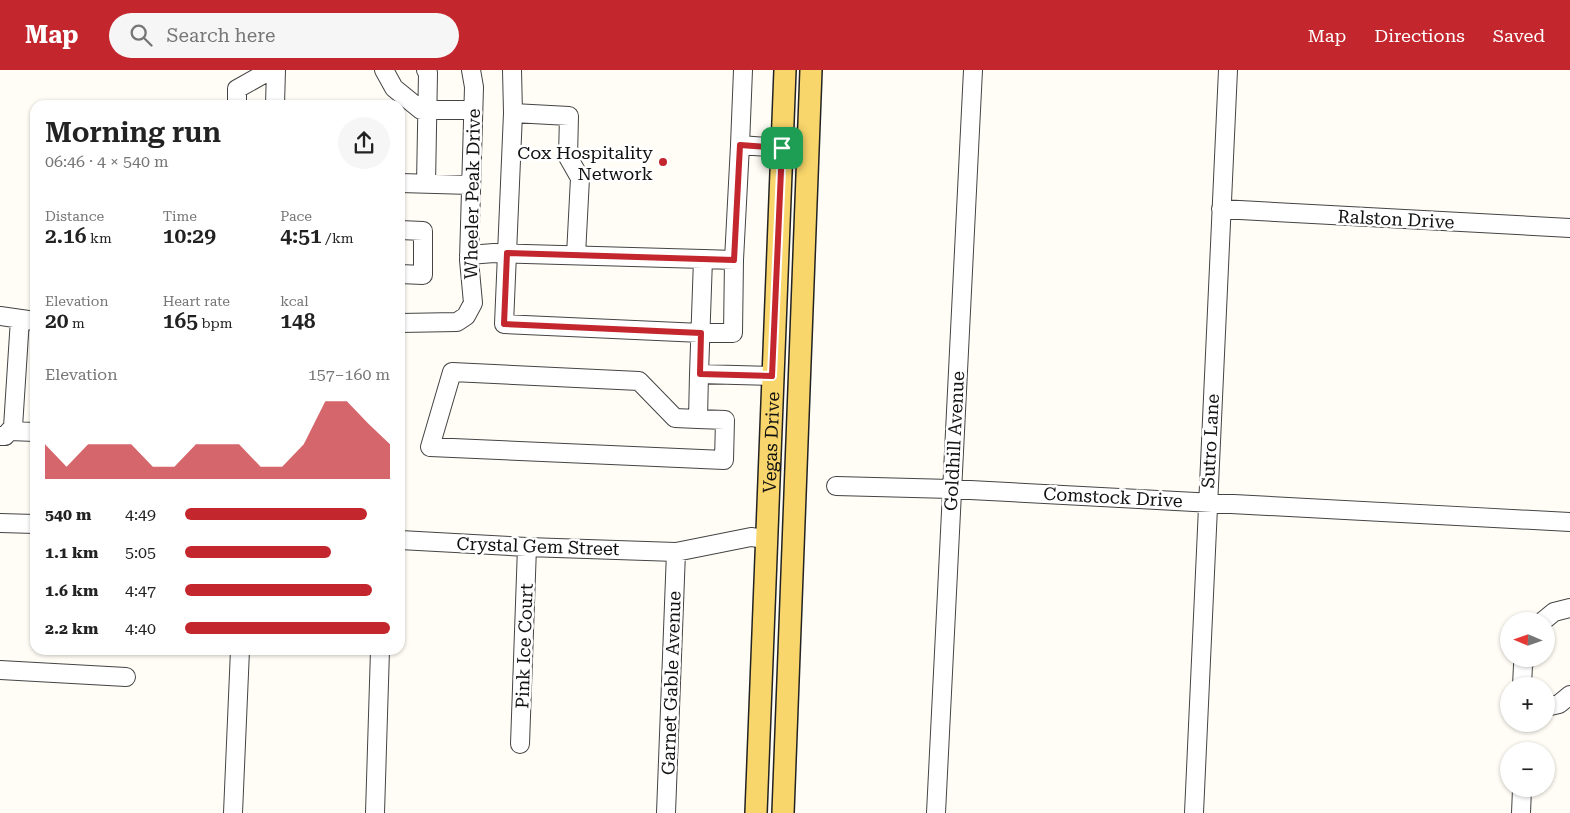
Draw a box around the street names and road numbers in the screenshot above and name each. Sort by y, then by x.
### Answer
street label: Wheeler Peak Drive [460,108,484,280]
street label: Ralston Drive [1337,205,1455,233]
street label: Goldhill Avenue [940,370,968,512]
street label: Vegas Drive [758,391,783,493]
street label: Sutro Lane [1197,393,1223,489]
street label: Comstock Drive [1043,483,1183,511]
street label: Crystal Gem Street [456,533,620,559]
street label: Pink Ice Court [511,583,537,709]
street label: Garnet Gable Avenue [657,590,685,775]

